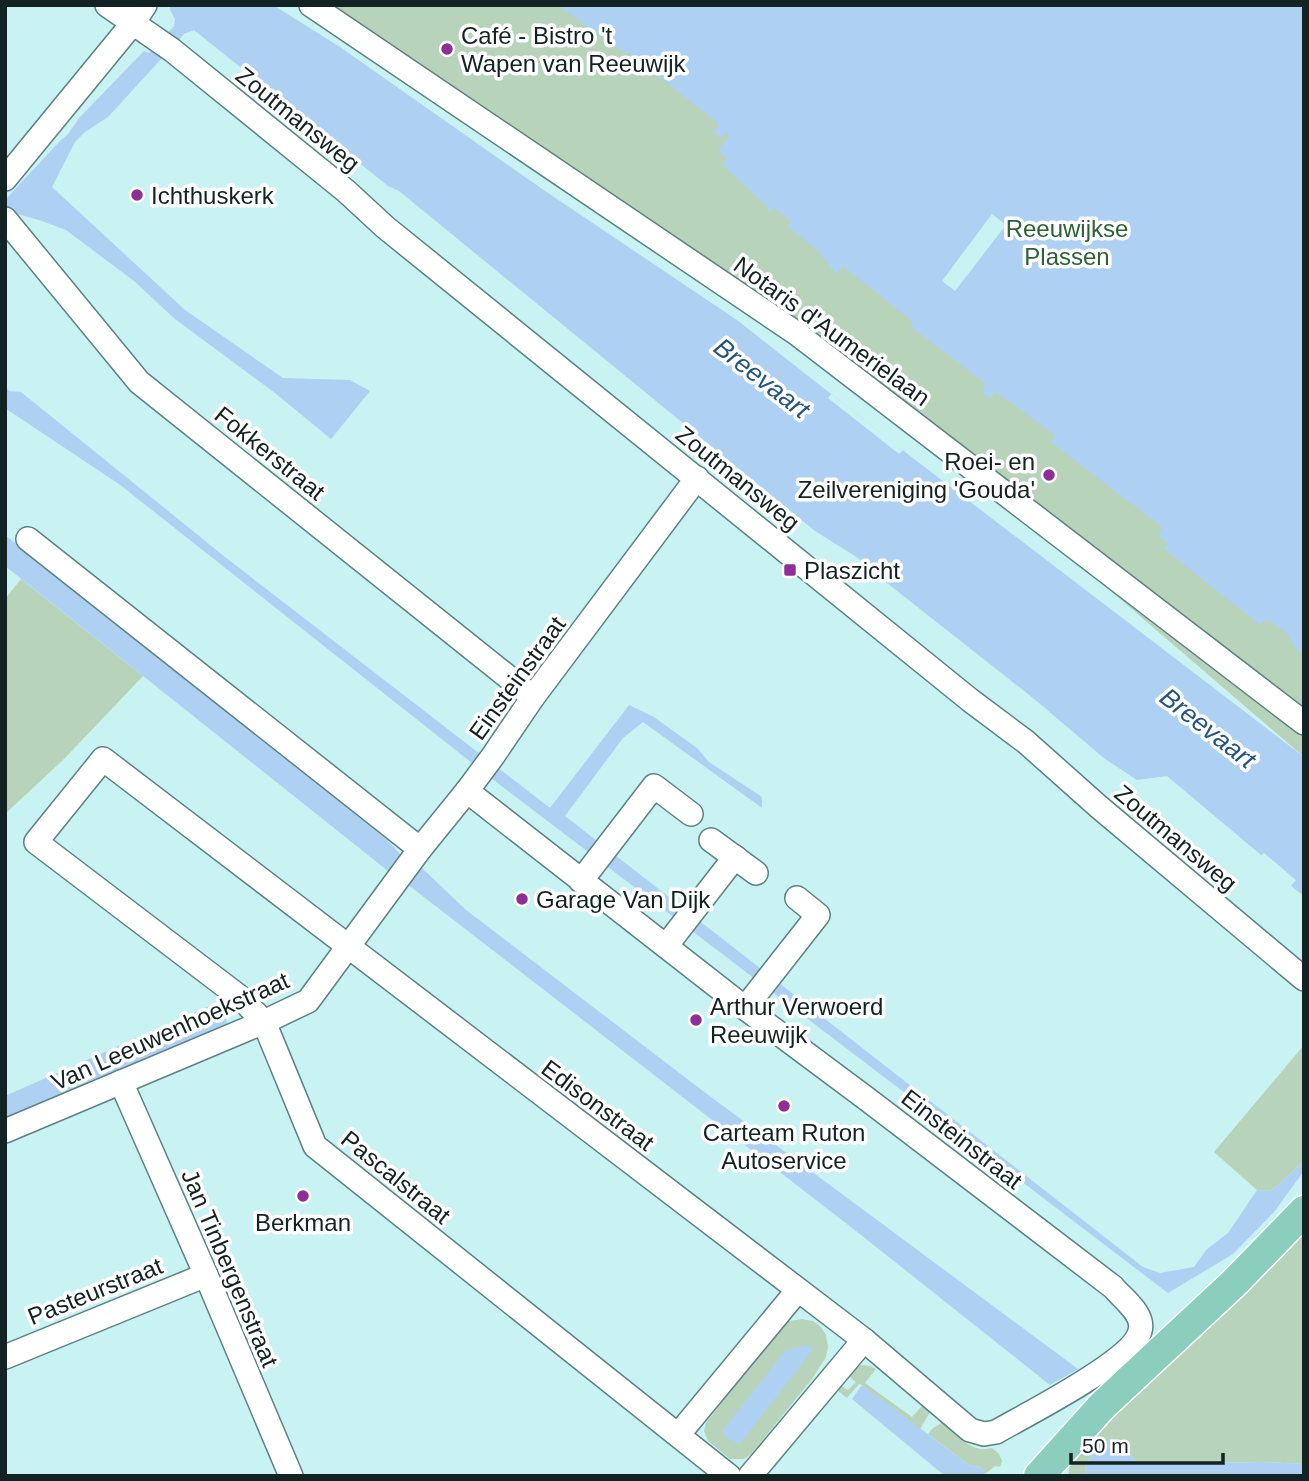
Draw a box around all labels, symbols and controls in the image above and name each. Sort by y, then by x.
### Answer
place label: Café - Bistro 't Wapen van Reeuwijk [461,22,687,77]
marker: Café - Bistro 't Wapen van Reeuwijk [439,41,455,57]
street label: Zoutmansweg [231,61,365,177]
place label: Ichthuskerk [151,182,275,209]
marker: Ichthuskerk [129,187,145,203]
park label: Reeuwijkse Plassen [1006,215,1128,270]
street label: Notaris d'Aumerielaan [729,251,935,411]
water label: Breevaart [708,331,817,426]
street label: Fokkerstraat [210,401,331,506]
street label: Zoutmansweg [671,420,805,536]
place label: Roei- en Zeilvereniging 'Gouda' [798,448,1035,503]
marker: Roei- en Zeilvereniging 'Gouda' [1041,467,1057,483]
place label: Plaszicht [804,557,900,584]
marker: Plaszicht [782,562,798,578]
street label: Einsteinstraat [463,611,571,745]
water label: Breevaart [1154,681,1263,776]
street label: Zoutmansweg [1110,779,1242,897]
place label: Garage Van Dijk [536,886,711,913]
marker: Garage Van Dijk [514,891,530,907]
street label: Van Leeuwenhoekstraat [47,966,293,1096]
place label: Arthur Verwoerd Reeuwijk [710,993,883,1048]
marker: Arthur Verwoerd Reeuwijk [688,1012,704,1028]
street label: Edisonstraat [537,1054,660,1156]
street label: Einsteinstraat [896,1084,1028,1195]
marker: Carteam Ruton Autoservice [776,1098,792,1114]
place label: Carteam Ruton Autoservice [703,1119,865,1174]
street label: Pascalstraat [336,1125,456,1229]
street label: Jan Tinbergenstraat [176,1165,284,1371]
marker: Berkman [295,1188,311,1204]
place label: Berkman [255,1209,351,1236]
street label: Pasteurstraat [24,1252,167,1330]
scale bar [1071,1422,1223,1466]
text: 50 m [1082,1434,1129,1457]

